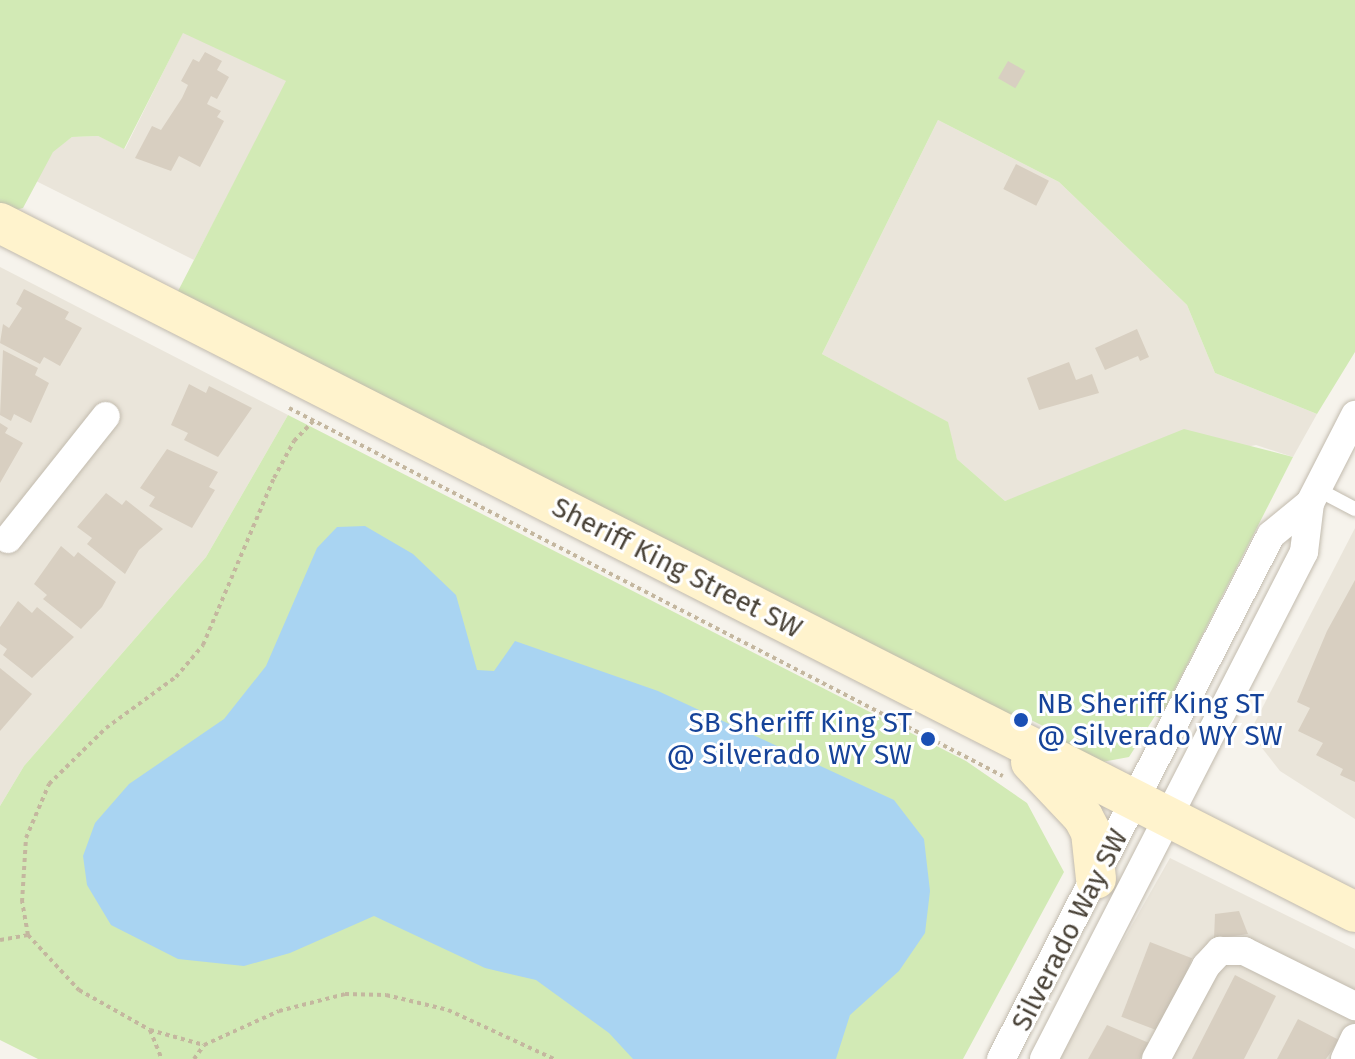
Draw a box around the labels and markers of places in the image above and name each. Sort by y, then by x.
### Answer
place label: NB Sheriff King ST @ Silverado WY SW [1037,687,1283,753]
place label: SB Sheriff King ST @ Silverado WY SW [666,706,912,772]
marker: NB Sheriff King ST @ Silverado WY SW [1012,711,1030,729]
marker: SB Sheriff King ST @ Silverado WY SW [919,730,937,748]

